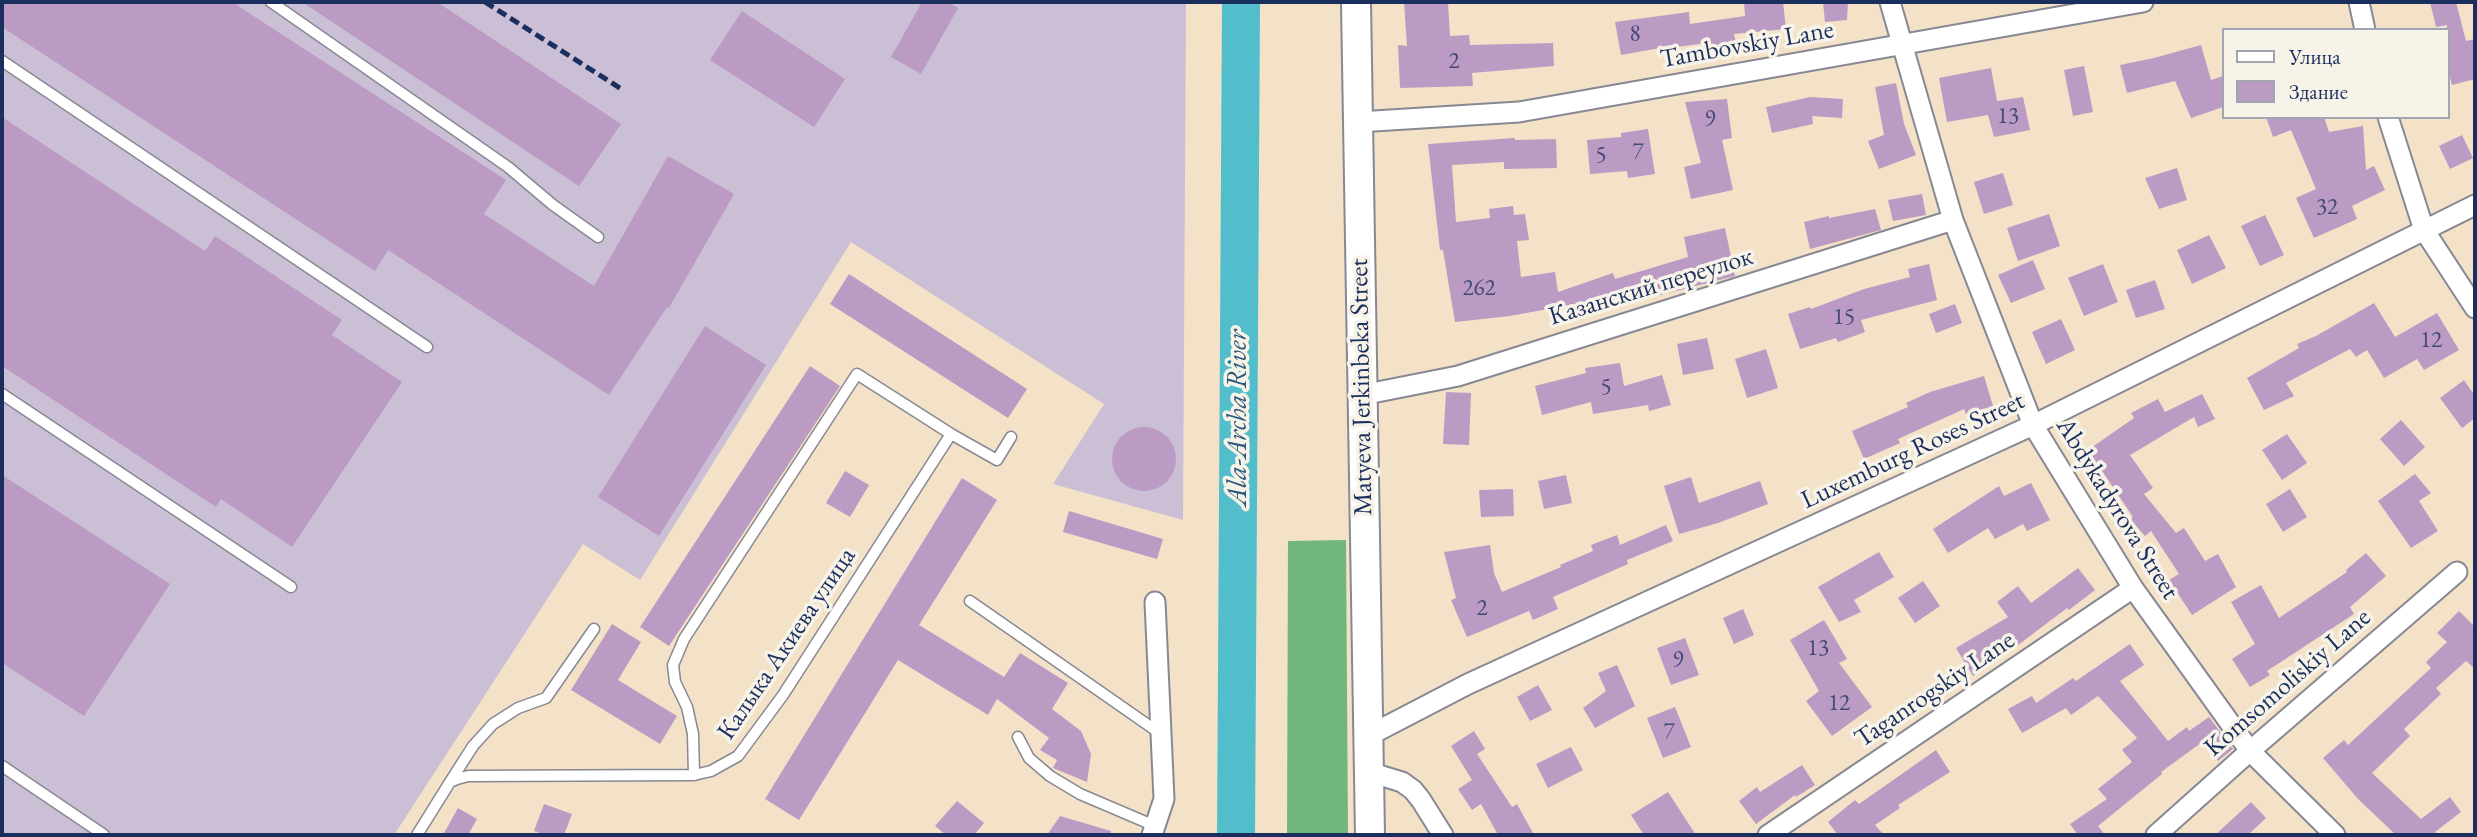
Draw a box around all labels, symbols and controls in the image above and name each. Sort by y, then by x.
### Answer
street label: Tambovskiy Lane [1658,14,1836,76]
house number: 8 [1629,21,1641,49]
legend [2222,28,2449,119]
text: Улица [2289,43,2341,70]
house number: 2 [1448,48,1460,76]
text: Здание [2289,78,2348,105]
house number: 13 [1997,103,2019,131]
house number: 9 [1704,106,1716,134]
house number: 7 [1632,139,1644,167]
house number: 5 [1595,142,1607,170]
house number: 32 [2316,194,2338,222]
street label: Казанский переулок [1545,241,1757,333]
street label: Matyeva Jerkinbeka Street [1344,258,1380,516]
house number: 262 [1462,275,1496,303]
house number: 15 [1833,304,1855,332]
house number: 12 [2420,327,2442,355]
water label: Ala-Archa River [1221,330,1255,506]
house number: 5 [1600,374,1612,402]
street label: Luxemburg Roses Street [1796,386,2030,516]
street label: Abdykadyrova Street [2049,413,2185,605]
street label: Калыка Акиева улица [711,542,863,746]
house number: 2 [1476,595,1488,623]
street label: Komsomoliskiy Lane [2198,602,2378,764]
street label: Taganrogskiy Lane [1849,625,2021,755]
house number: 13 [1807,635,1829,663]
house number: 9 [1672,647,1684,675]
house number: 12 [1828,690,1850,718]
house number: 7 [1663,719,1675,747]

